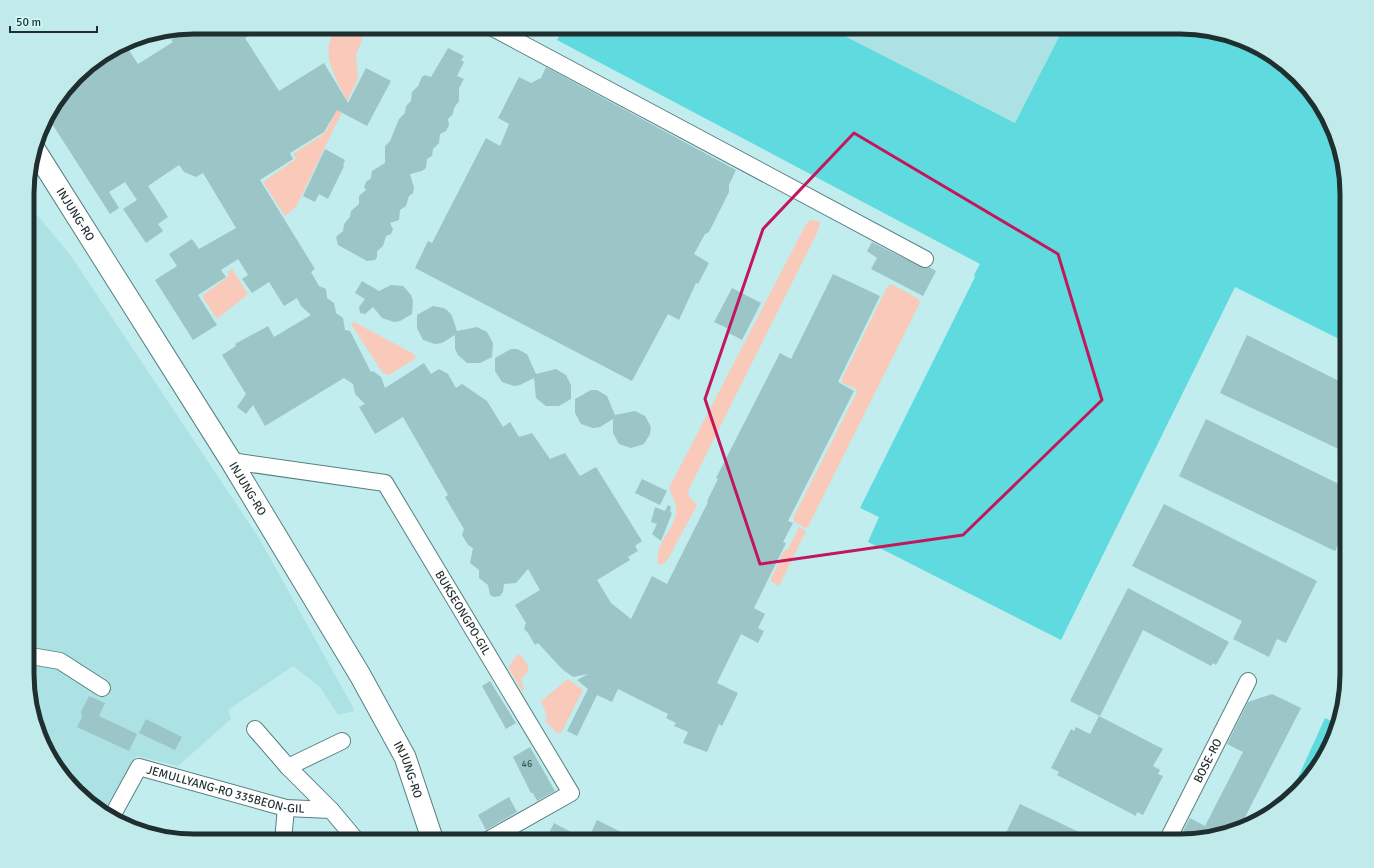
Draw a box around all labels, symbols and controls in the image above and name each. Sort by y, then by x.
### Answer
scale bar [10,8,97,34]
text: 50 m [16,15,41,30]
street label: INJUNG-RO [53,185,98,244]
street label: INJUNG-RO [225,459,269,519]
street label: BUKSEONGPO-GIL [431,568,494,658]
street label: BOSE-RO [1191,736,1226,786]
street label: INJUNG-RO [390,739,425,800]
house number: 46 [522,758,532,770]
street label: JEMULLYANG-RO 335BEON-GIL [145,763,305,817]

